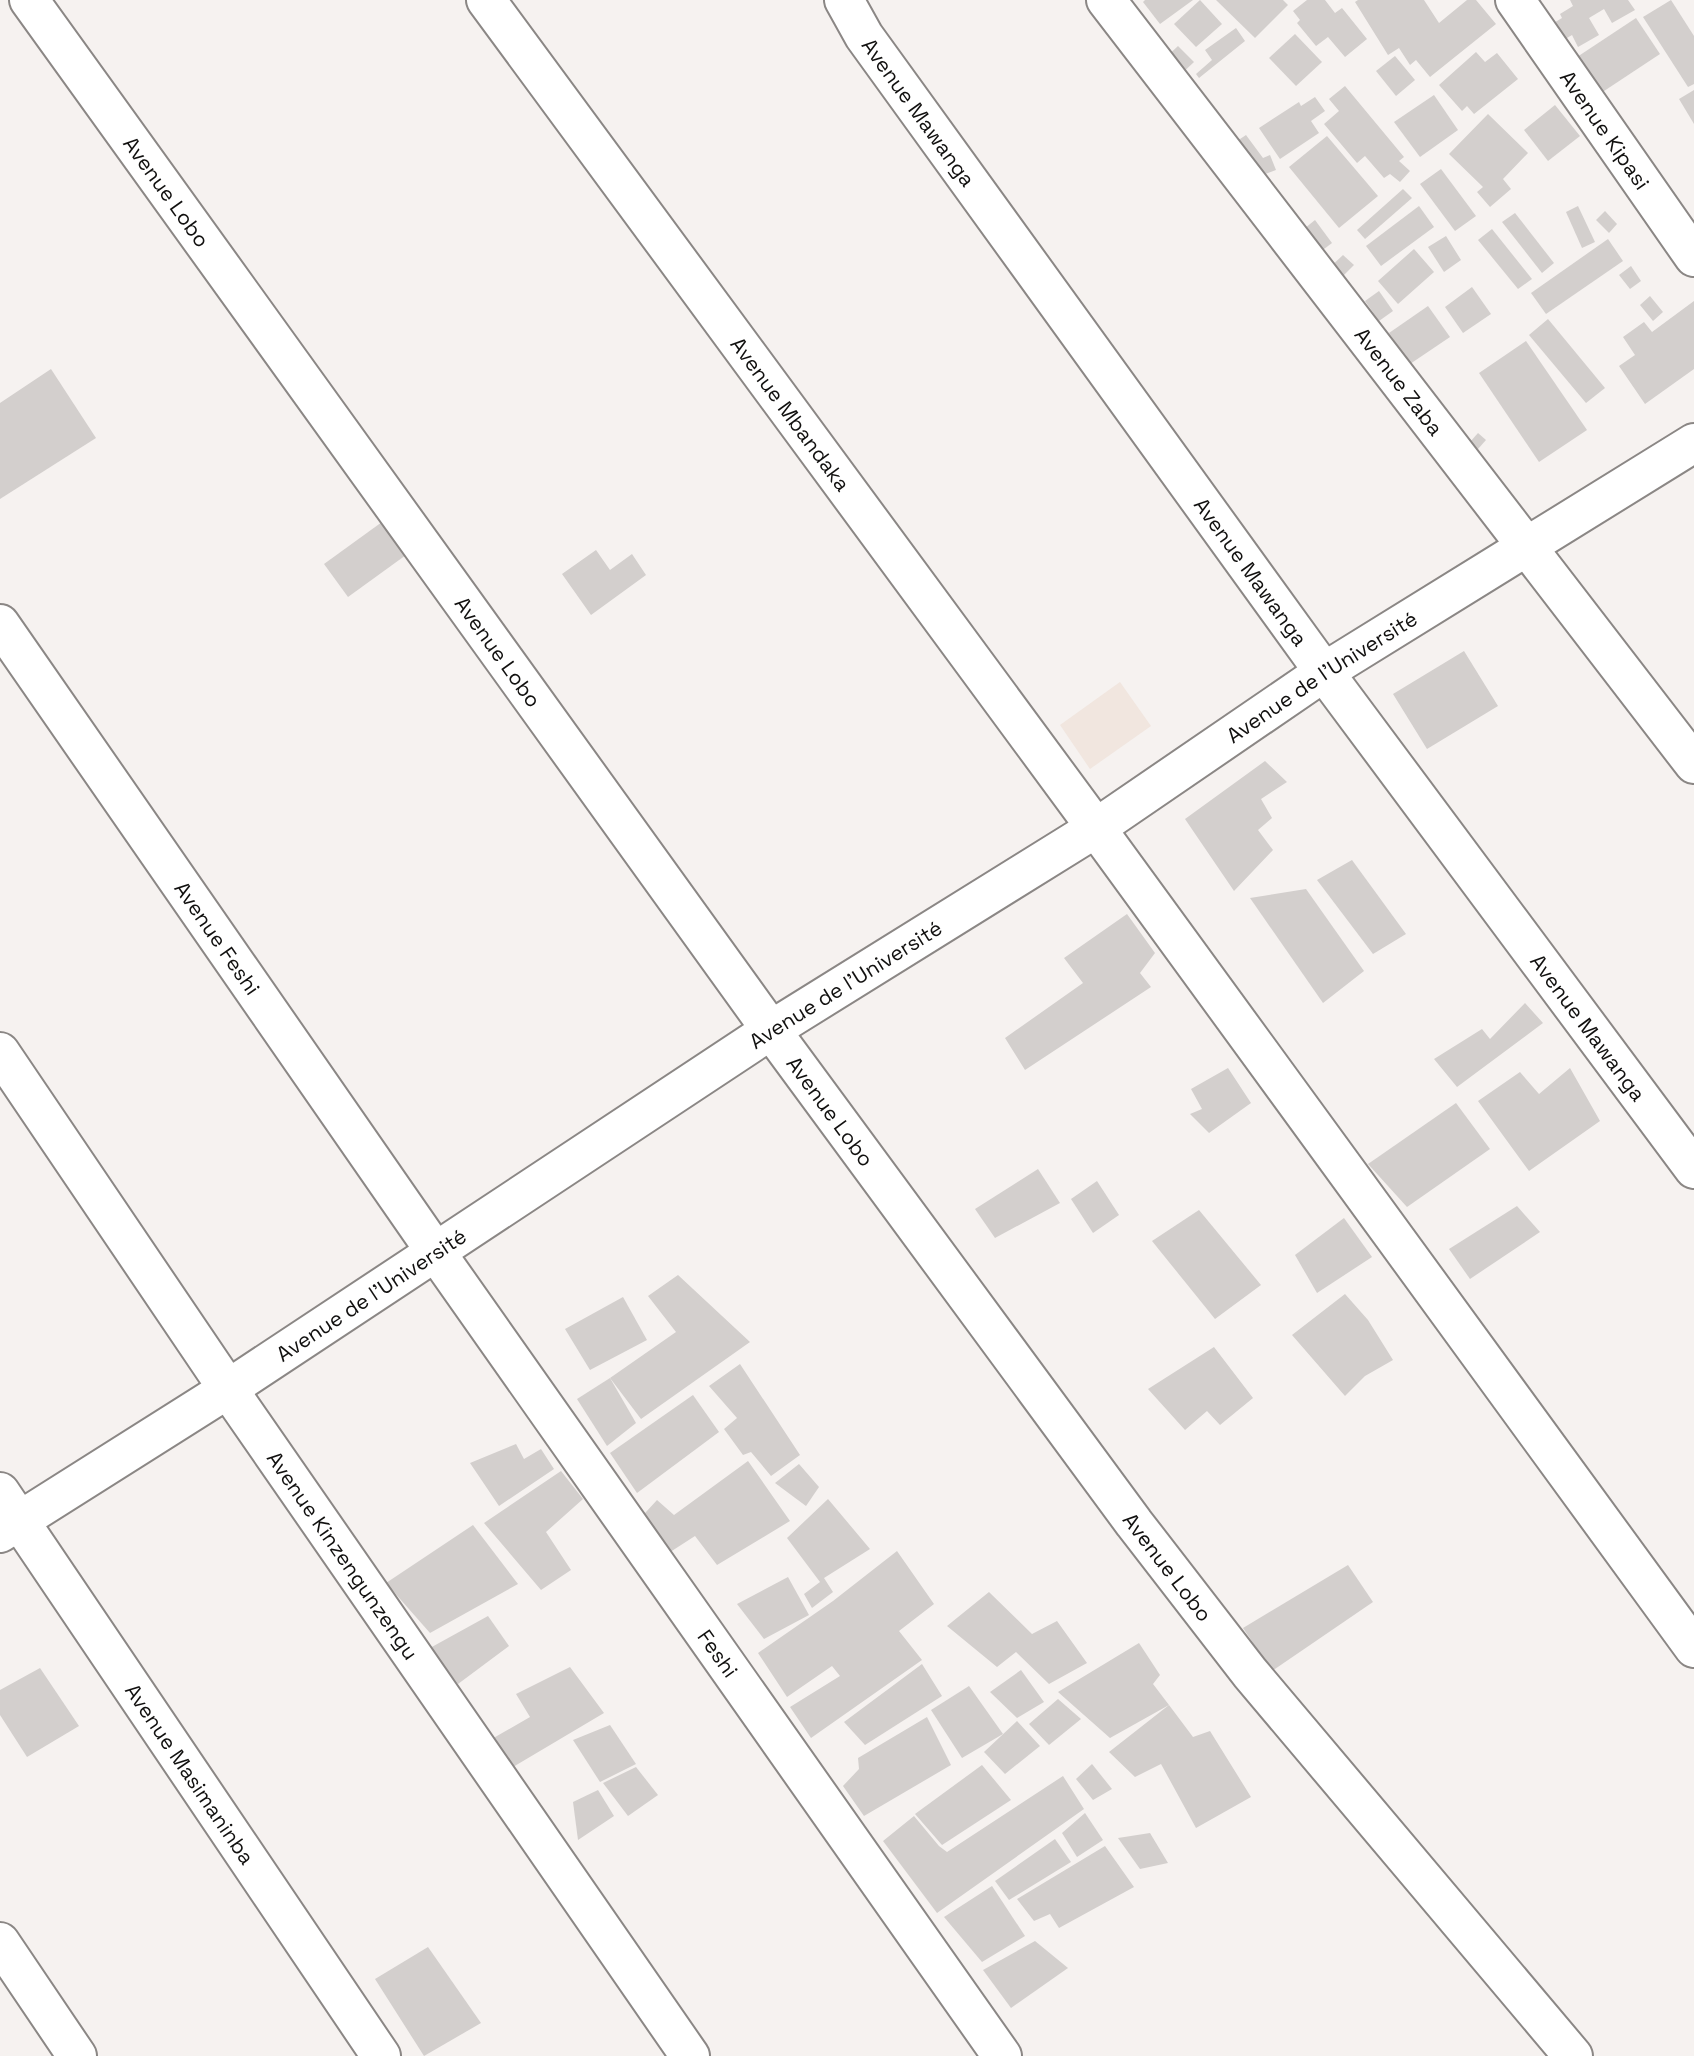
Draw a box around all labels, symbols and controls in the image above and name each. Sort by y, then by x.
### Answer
street label: Avenue Mawanga [856,32,982,192]
street label: Avenue Kipasi [1554,65,1656,195]
street label: Avenue Lobo [118,131,216,252]
street label: Avenue Zaba [1349,322,1450,441]
street label: Avenue Mbandaka [725,331,857,496]
street label: Avenue Mawanga [1189,492,1314,651]
street label: Avenue Lobo [449,591,547,712]
street label: Avenue de l’Université [1221,604,1422,749]
street label: Avenue Feshi [169,876,267,1000]
street label: Avenue de l’Université [744,914,947,1054]
street label: Avenue Mawanga [1525,948,1652,1106]
street label: Avenue Lobo [781,1050,880,1172]
street label: Avenue de l’Université [271,1222,471,1367]
street label: Avenue Kinzengunzengu [261,1446,425,1665]
street label: Avenue Lobo [1117,1507,1218,1627]
street label: Feshi [692,1624,744,1682]
street label: Avenue Masimaninba [120,1678,261,1869]

